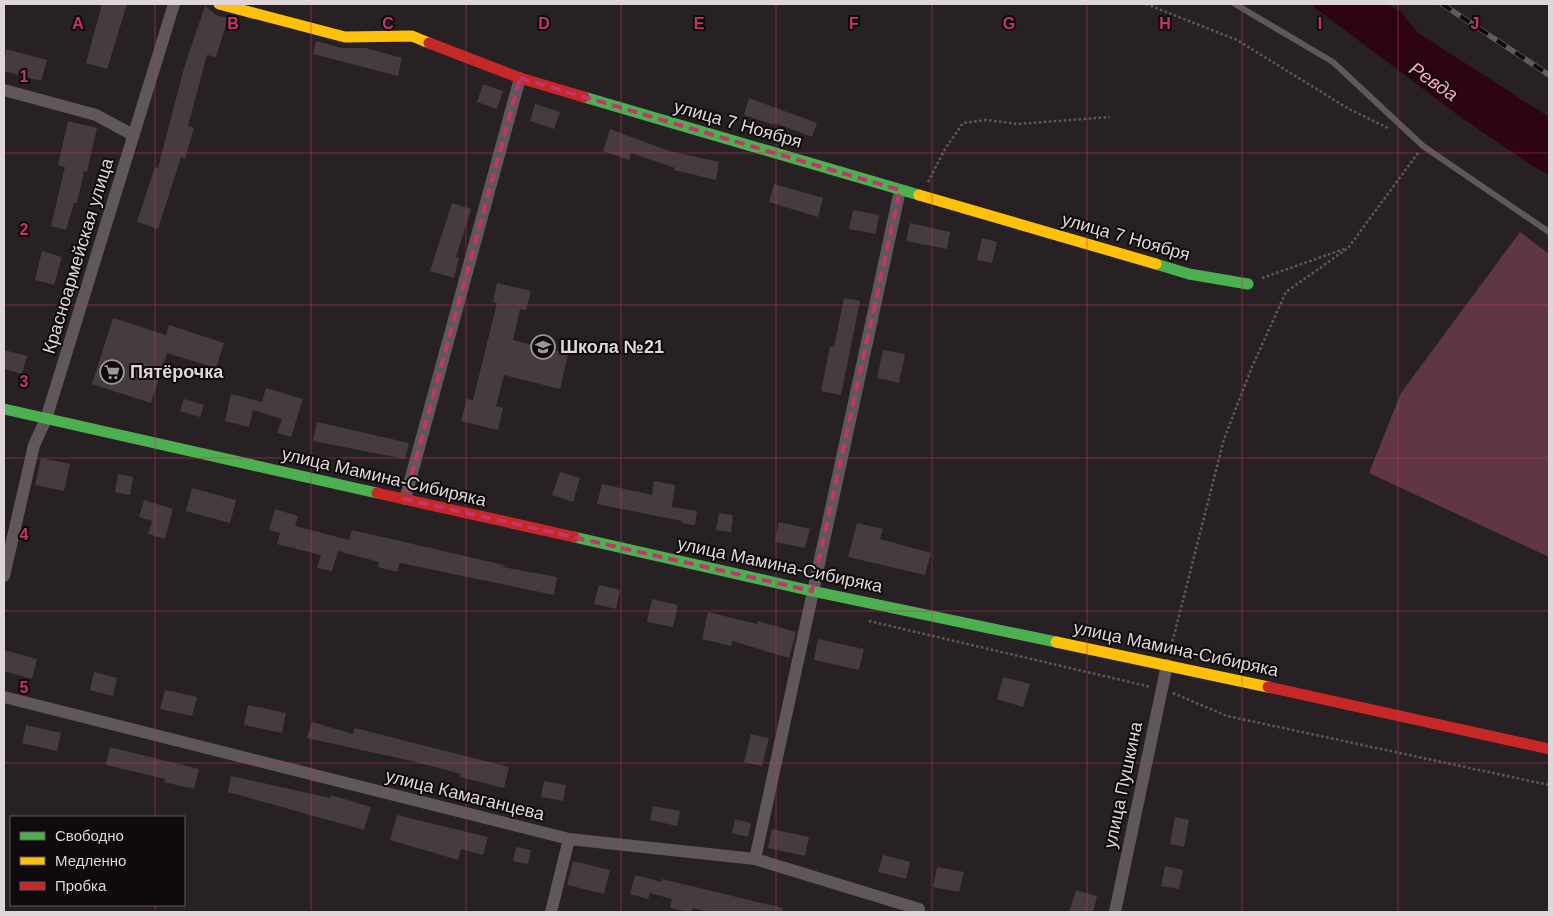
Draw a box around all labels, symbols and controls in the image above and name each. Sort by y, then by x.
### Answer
text: A [72,15,84,32]
text: B [227,15,239,32]
text: C [382,15,394,32]
text: D [538,15,550,32]
text: E [694,15,705,32]
text: F [849,15,859,32]
text: G [1003,15,1015,32]
text: H [1159,15,1171,32]
text: I [1318,15,1322,32]
text: J [1471,15,1479,32]
water label: Ревда [1406,58,1462,105]
text: 1 [20,68,29,85]
street label: улица 7 Ноября [672,96,804,152]
street label: Красноармейская улица [39,155,118,356]
street label: улица 7 Ноября [1060,209,1192,265]
text: 2 [20,221,29,238]
school or university icon: Школа №21 [530,334,556,360]
place label: Школа №21 [560,337,664,357]
supermarket icon: Пятёрочка [99,359,125,385]
place label: Пятёрочка [130,362,224,382]
text: 3 [20,373,29,390]
street label: улица Мамина-Сибиряка [280,444,489,511]
text: 4 [20,526,29,543]
street label: улица Мамина-Сибиряка [676,533,885,597]
street label: улица Мамина-Сибиряка [1072,617,1281,681]
text: 5 [20,679,29,696]
street label: улица Пушкина [1100,719,1146,850]
street label: улица Камаганцева [384,766,547,825]
legend [10,816,185,906]
text: Свободно [55,827,124,844]
text: Медленно [55,852,126,869]
text: Пробка [55,877,107,894]

